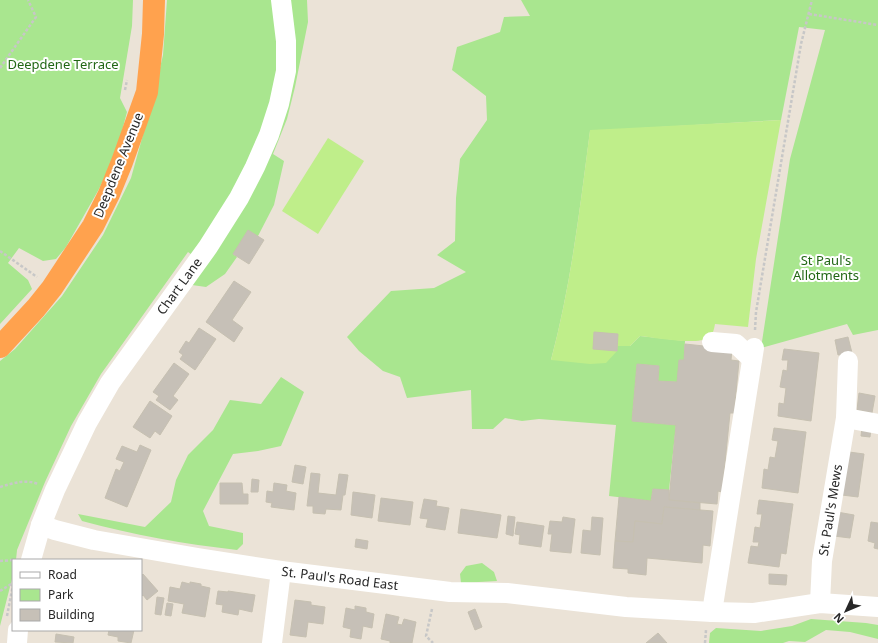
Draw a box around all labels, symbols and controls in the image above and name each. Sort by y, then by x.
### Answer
park label: Deepdene Terrace [7,55,119,73]
street label: Deepdene Avenue [89,110,147,220]
park label: St Paul's Allotments [793,251,859,284]
street label: Chart Lane [152,254,206,318]
street label: St. Paul's Mews [814,463,846,557]
legend [12,559,142,631]
street label: St. Paul's Road East [281,562,400,594]
text: Road [48,566,77,583]
text: Park [48,586,74,603]
north arrow [826,591,866,631]
text: Building [48,606,95,623]
text: N [830,610,847,627]

